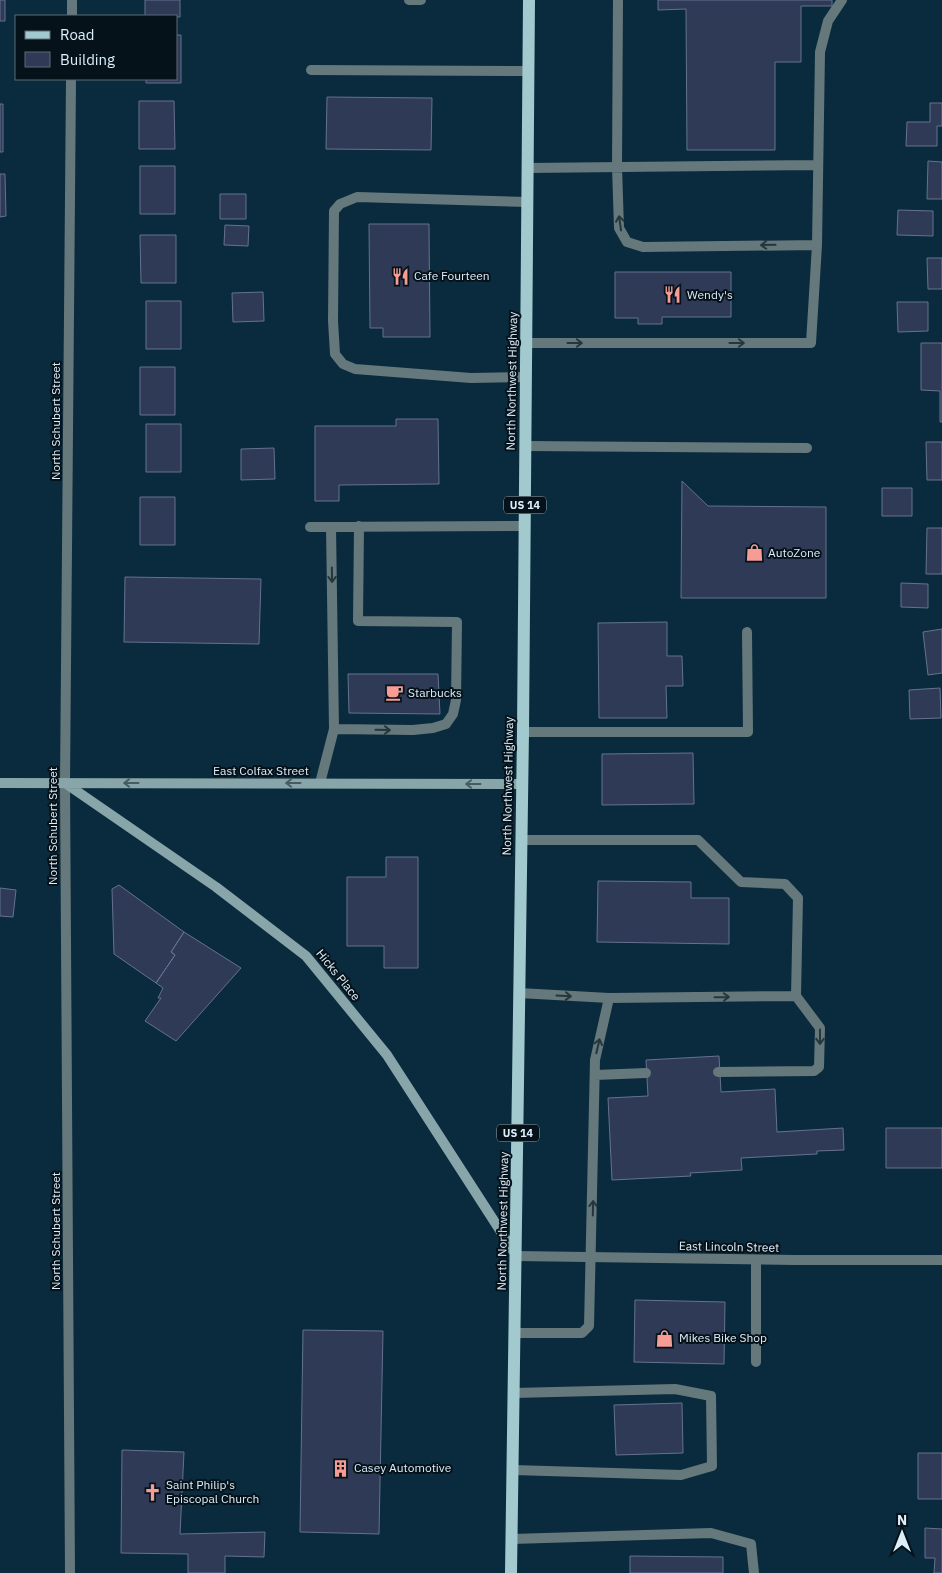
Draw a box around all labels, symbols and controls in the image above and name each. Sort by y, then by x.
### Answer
legend [15,15,178,80]
text: Road [60,25,95,44]
text: Building [60,50,115,69]
one-way arrow [614,216,624,232]
one-way arrow [760,241,776,250]
restaurant icon: Cafe Fourteen [390,266,410,286]
place label: Cafe Fourteen [414,268,490,283]
restaurant icon: Wendy's [663,285,683,305]
place label: Wendy's [687,287,733,302]
street label: North Northwest Highway [503,312,520,450]
one-way arrow [566,338,583,348]
one-way arrow [729,338,745,348]
street label: North Schubert Street [48,362,63,480]
road number: US 14 [504,496,546,514]
shop icon: AutoZone [744,543,764,563]
place label: AutoZone [768,545,821,560]
one-way arrow [327,567,337,583]
cafe icon: Starbucks [384,683,404,703]
place label: Starbucks [408,685,462,700]
street label: North Northwest Highway [499,717,516,855]
one-way arrow [374,725,390,735]
street label: East Colfax Street [213,763,309,778]
street label: North Schubert Street [45,767,60,885]
one-way arrow [123,778,139,788]
one-way arrow [285,778,302,788]
one-way arrow [465,779,482,789]
street label: Hicks Place [313,946,364,1004]
one-way arrow [556,991,572,1000]
one-way arrow [714,992,730,1002]
one-way arrow [815,1028,825,1044]
one-way arrow [594,1039,603,1055]
road number: US 14 [497,1124,539,1142]
street label: North Northwest Highway [494,1152,511,1290]
street label: North Schubert Street [48,1172,63,1290]
one-way arrow [588,1201,598,1217]
street label: East Lincoln Street [679,1238,779,1255]
shop icon: Mikes Bike Shop [655,1328,675,1348]
place label: Mikes Bike Shop [679,1330,767,1345]
building icon: Casey Automotive [330,1458,350,1478]
place label: Casey Automotive [354,1460,452,1475]
place label: Saint Philip's Episcopal Church [166,1477,259,1506]
church icon: Saint Philip's Episcopal Church [142,1482,162,1502]
north arrow [877,1508,927,1558]
text: N [897,1511,907,1529]

